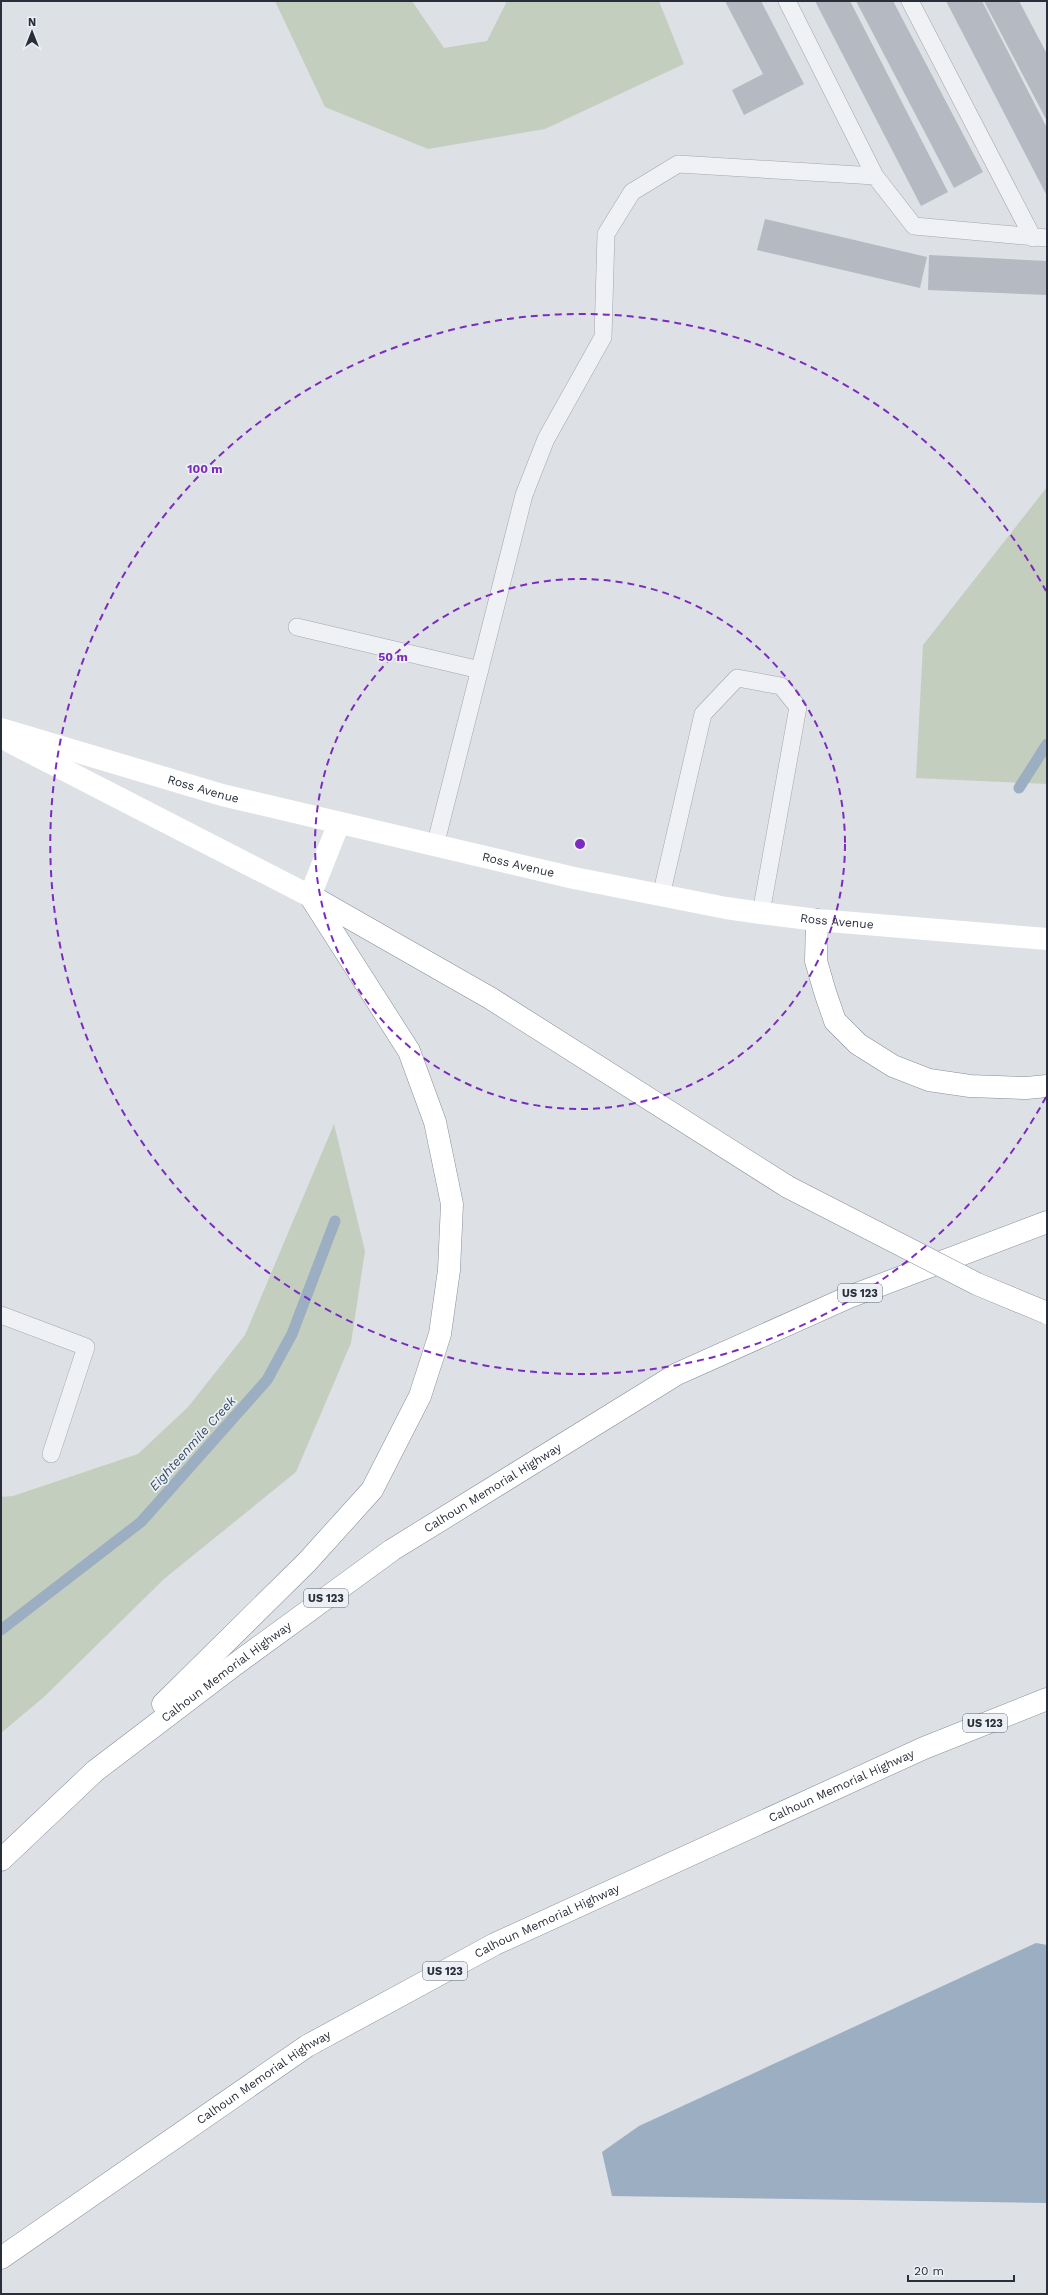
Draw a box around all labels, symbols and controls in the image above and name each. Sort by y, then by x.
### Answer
north arrow [12,12,52,52]
text: N [28,16,36,29]
text: 100 m [187,462,223,476]
text: 50 m [378,650,408,664]
street label: Ross Avenue [166,772,240,806]
centre of rings [573,837,587,851]
street label: Ross Avenue [481,850,556,880]
street label: Ross Avenue [799,911,874,932]
road number: US 123 [838,1284,882,1302]
water label: Eighteenmile Creek [146,1392,239,1494]
street label: Calhoun Memorial Highway [422,1440,565,1535]
road number: US 123 [304,1589,348,1607]
street label: Calhoun Memorial Highway [159,1618,295,1725]
road number: US 123 [963,1714,1007,1732]
street label: Calhoun Memorial Highway [766,1746,917,1825]
street label: Calhoun Memorial Highway [472,1881,622,1961]
road number: US 123 [423,1962,467,1980]
street label: Calhoun Memorial Highway [194,2027,334,2127]
scale bar [908,2257,1014,2283]
text: 20 m [914,2264,944,2278]

